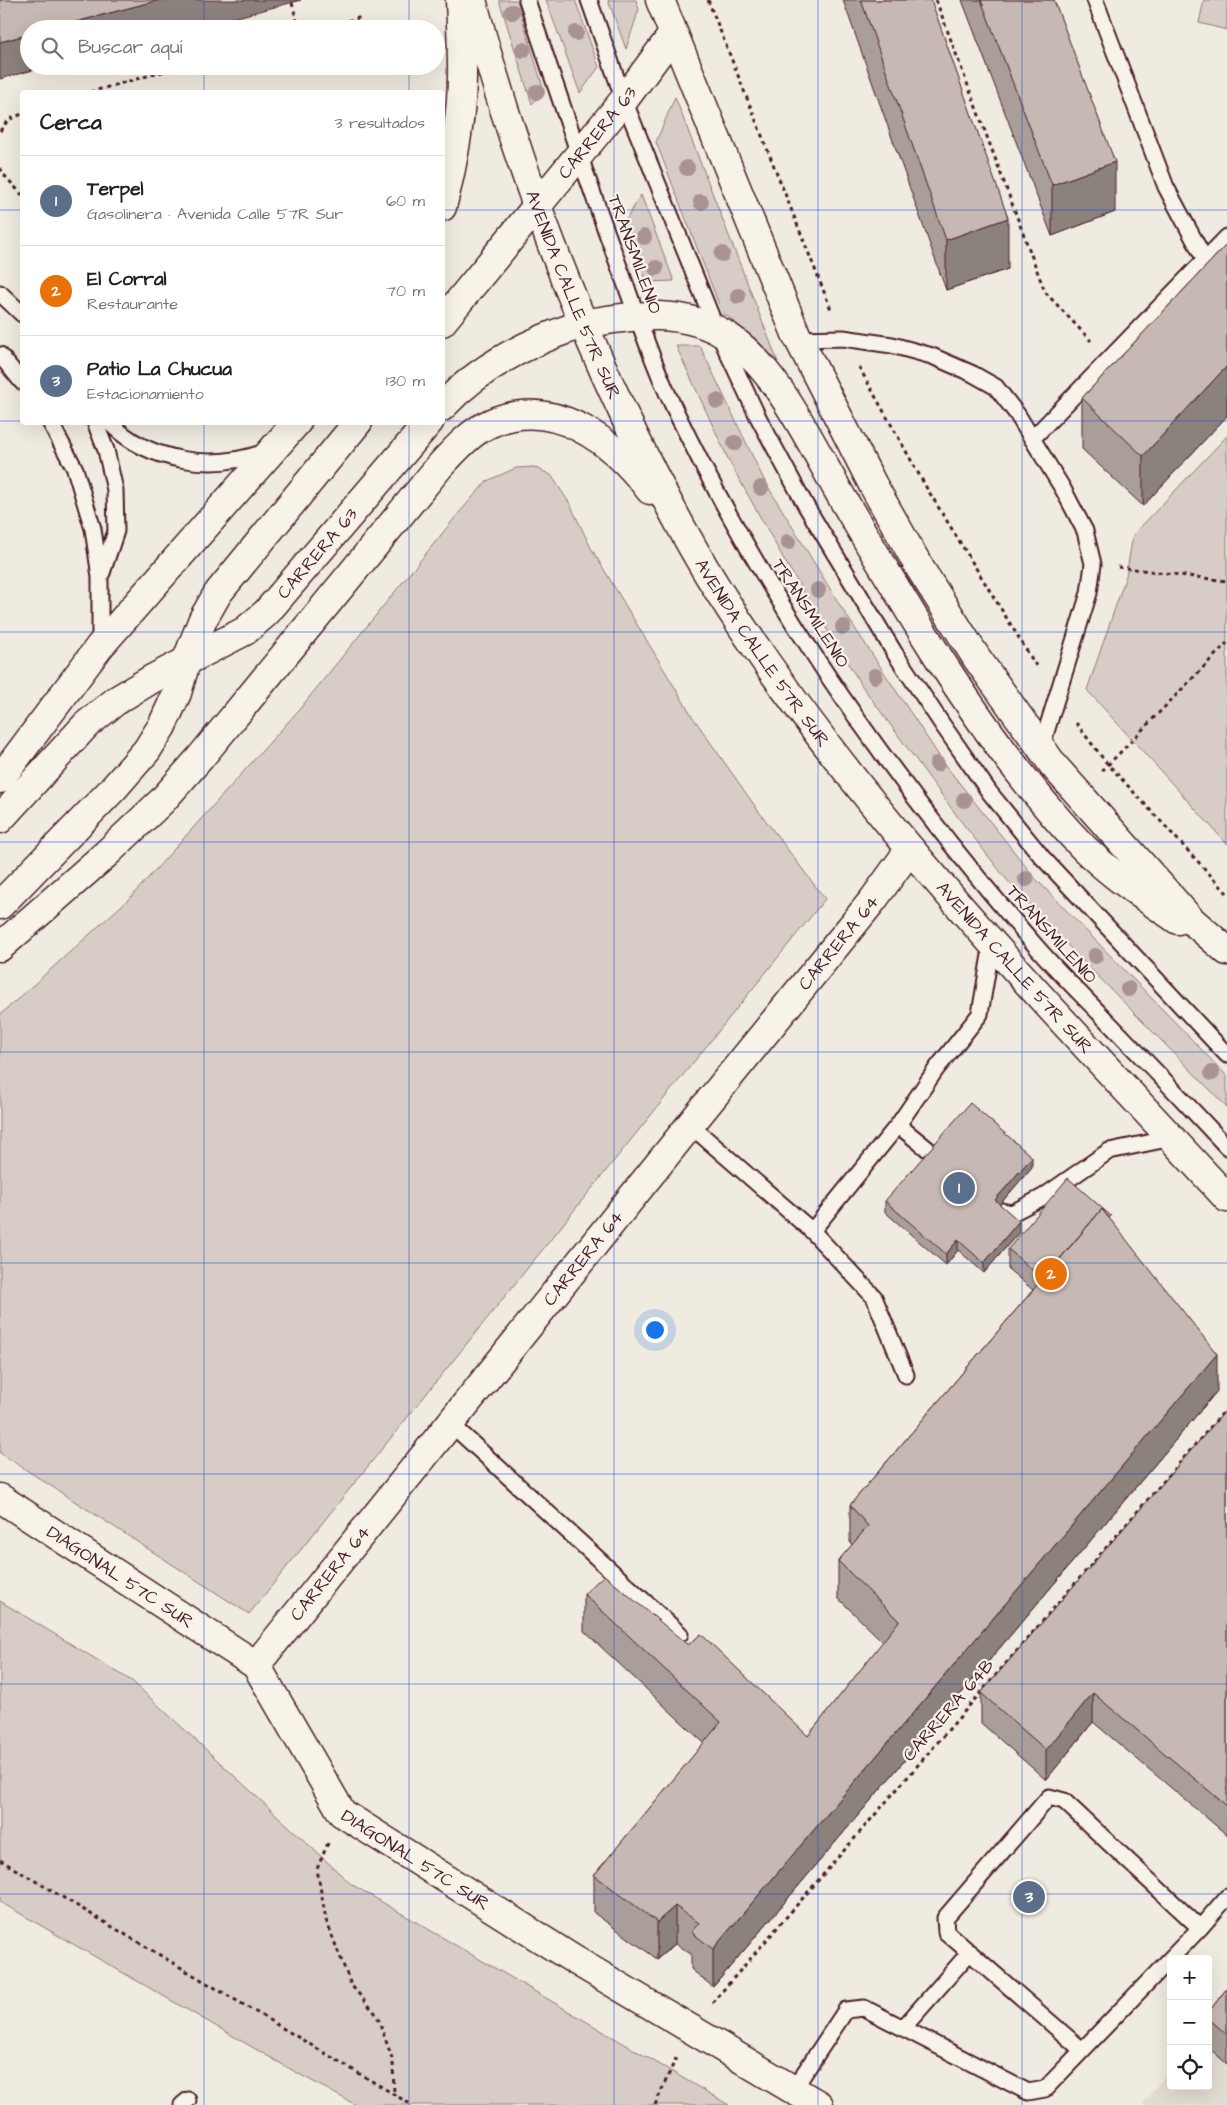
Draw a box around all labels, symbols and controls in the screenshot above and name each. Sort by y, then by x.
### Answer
search box [20,20,445,75]
icon: search [38,34,66,62]
text: Buscar aquí [78,34,182,61]
street label: CARRERA 63 [552,81,643,184]
text: Cerca [40,108,102,137]
text: 3 resultados [334,112,425,134]
text: Terpel [87,176,143,203]
street label: AVENIDA CALLE 57R SUR [520,187,627,403]
text: 1 [55,190,57,212]
text: 60 m [386,190,425,212]
street label: TRANSMILENIO [601,191,668,317]
text: Gasolinera · Avenida Calle 57R Sur [87,203,343,225]
text: El Corral [87,266,167,293]
text: 2 [51,280,61,302]
text: 70 m [386,280,425,302]
text: Restaurante [87,293,178,315]
text: Patio La Chucua [87,356,232,383]
text: 3 [52,370,60,392]
text: 130 m [386,370,425,392]
text: Estacionamiento [87,383,204,405]
street label: CARRERA 63 [271,503,364,604]
street label: AVENIDA CALLE 57R SUR [689,554,836,752]
street label: TRANSMILENIO [766,554,855,673]
street label: AVENIDA CALLE 57R SUR [930,876,1099,1059]
street label: TRANSMILENIO [1000,879,1103,989]
street label: CARRERA 64 [793,890,885,996]
pin: 1 [943,1169,975,1207]
street label: CARRERA 64 [537,1205,629,1311]
pin: 2 [1035,1255,1067,1293]
your location [642,1317,668,1343]
street label: DIAGONAL 57C SUR [42,1520,199,1634]
street label: CARRERA 64 [284,1520,376,1626]
street label: CARRERA 64B [897,1653,1000,1767]
street label: DIAGONAL 57C SUR [336,1804,495,1916]
pin: 3 [1013,1878,1045,1916]
map controls [1167,1955,1212,2090]
button: + [1167,1955,1212,2000]
button: − [1167,2000,1212,2045]
button: locate [1167,2045,1212,2090]

